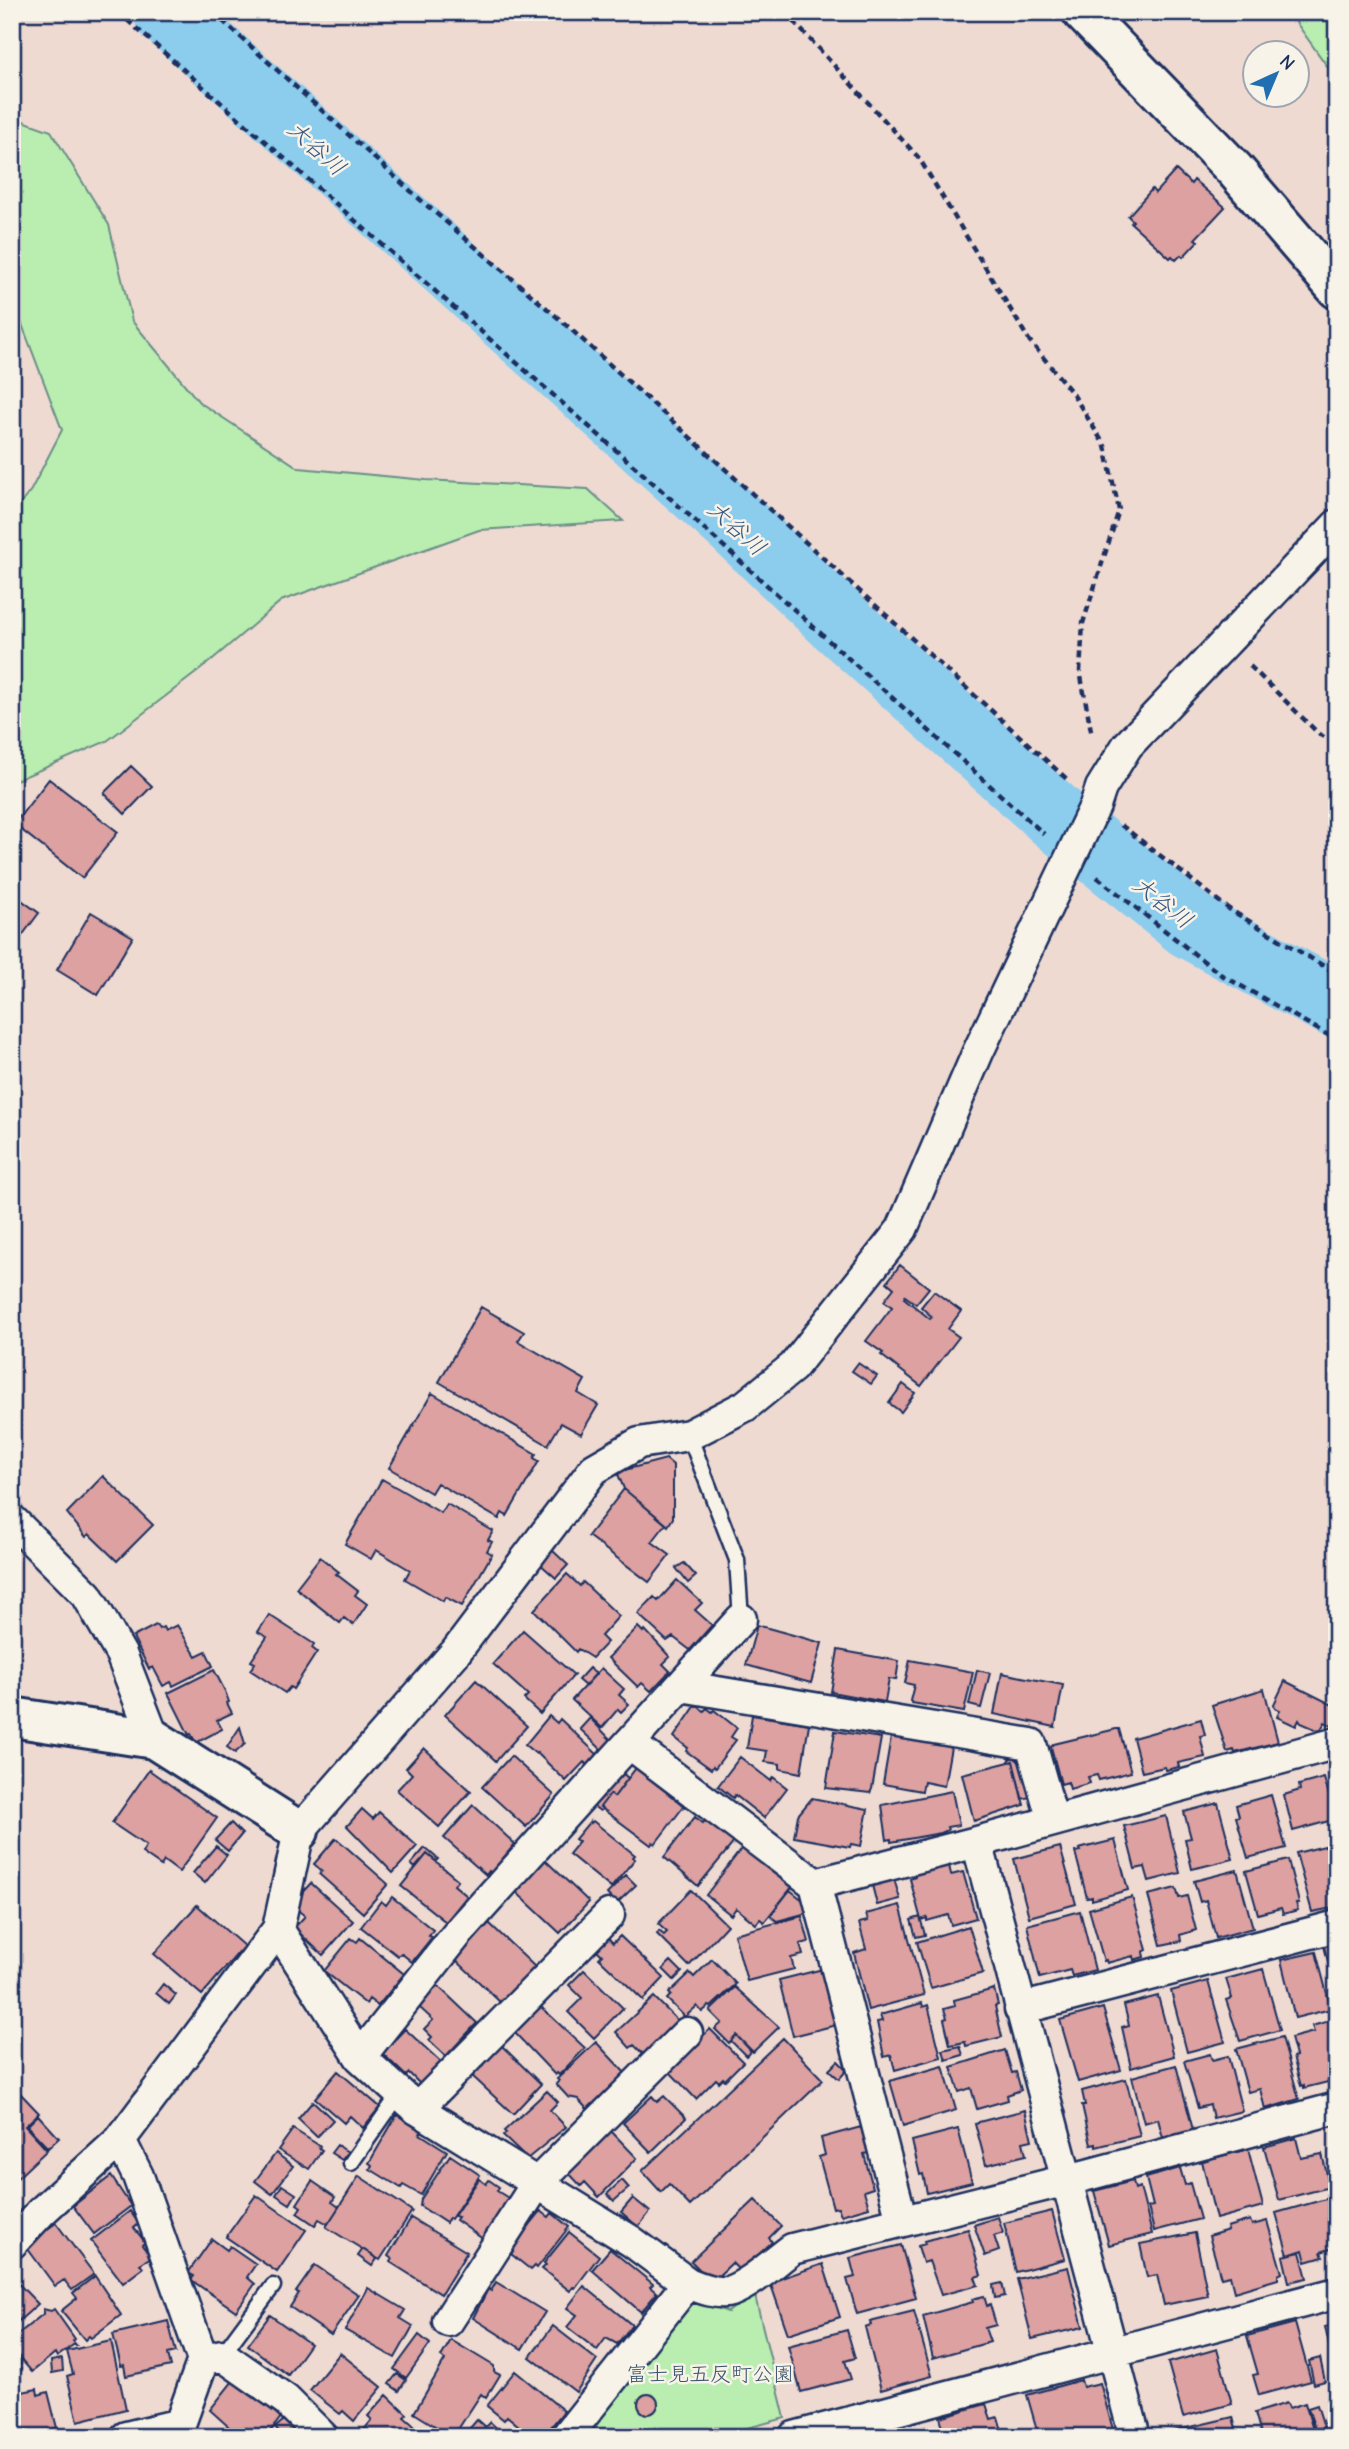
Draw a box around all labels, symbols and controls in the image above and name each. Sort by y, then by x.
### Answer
north arrow [1240,38,1310,108]
text: N [1275,50,1299,75]
water label: 大谷川 [282,115,351,181]
water label: 大谷川 [702,495,771,561]
water label: 大谷川 [1127,871,1198,934]
park label: 富士見五反町公園 [626,2362,794,2386]

